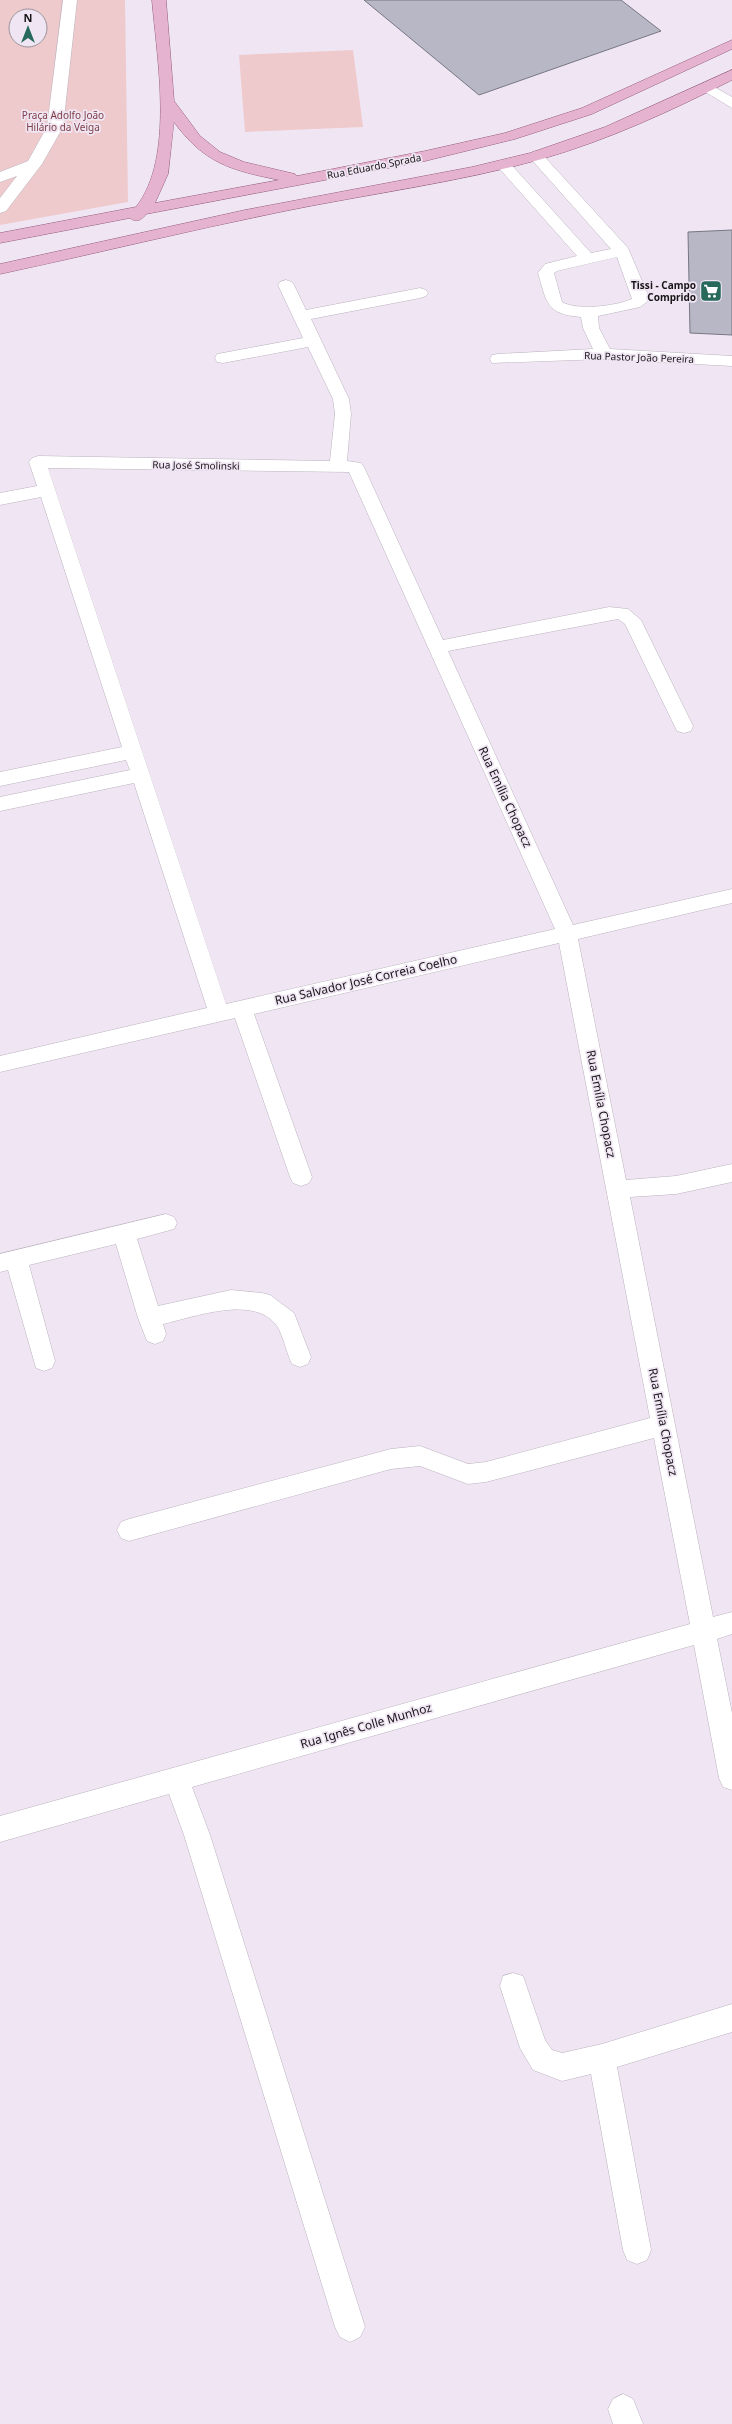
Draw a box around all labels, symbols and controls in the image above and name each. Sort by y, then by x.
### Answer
north arrow [8,8,48,48]
text: N [24,10,32,25]
park label: Praça Adolfo João Hilário da Veiga [22,108,104,134]
street label: Rua Eduardo Sprada [326,150,422,182]
place label: Tissi - Campo Comprido [631,278,696,304]
supermarket icon: Tissi - Campo Comprido [698,278,724,304]
street label: Rua Pastor João Pereira [584,348,694,366]
street label: Rua José Smolinski [152,457,240,473]
street label: Rua Emília Chopacz [475,744,536,850]
street label: Rua Salvador José Correia Coelho [273,950,459,1009]
street label: Rua Emília Chopacz [583,1049,620,1160]
street label: Rua Emília Chopacz [645,1367,682,1478]
street label: Rua Ignês Colle Munhoz [298,1698,434,1752]

